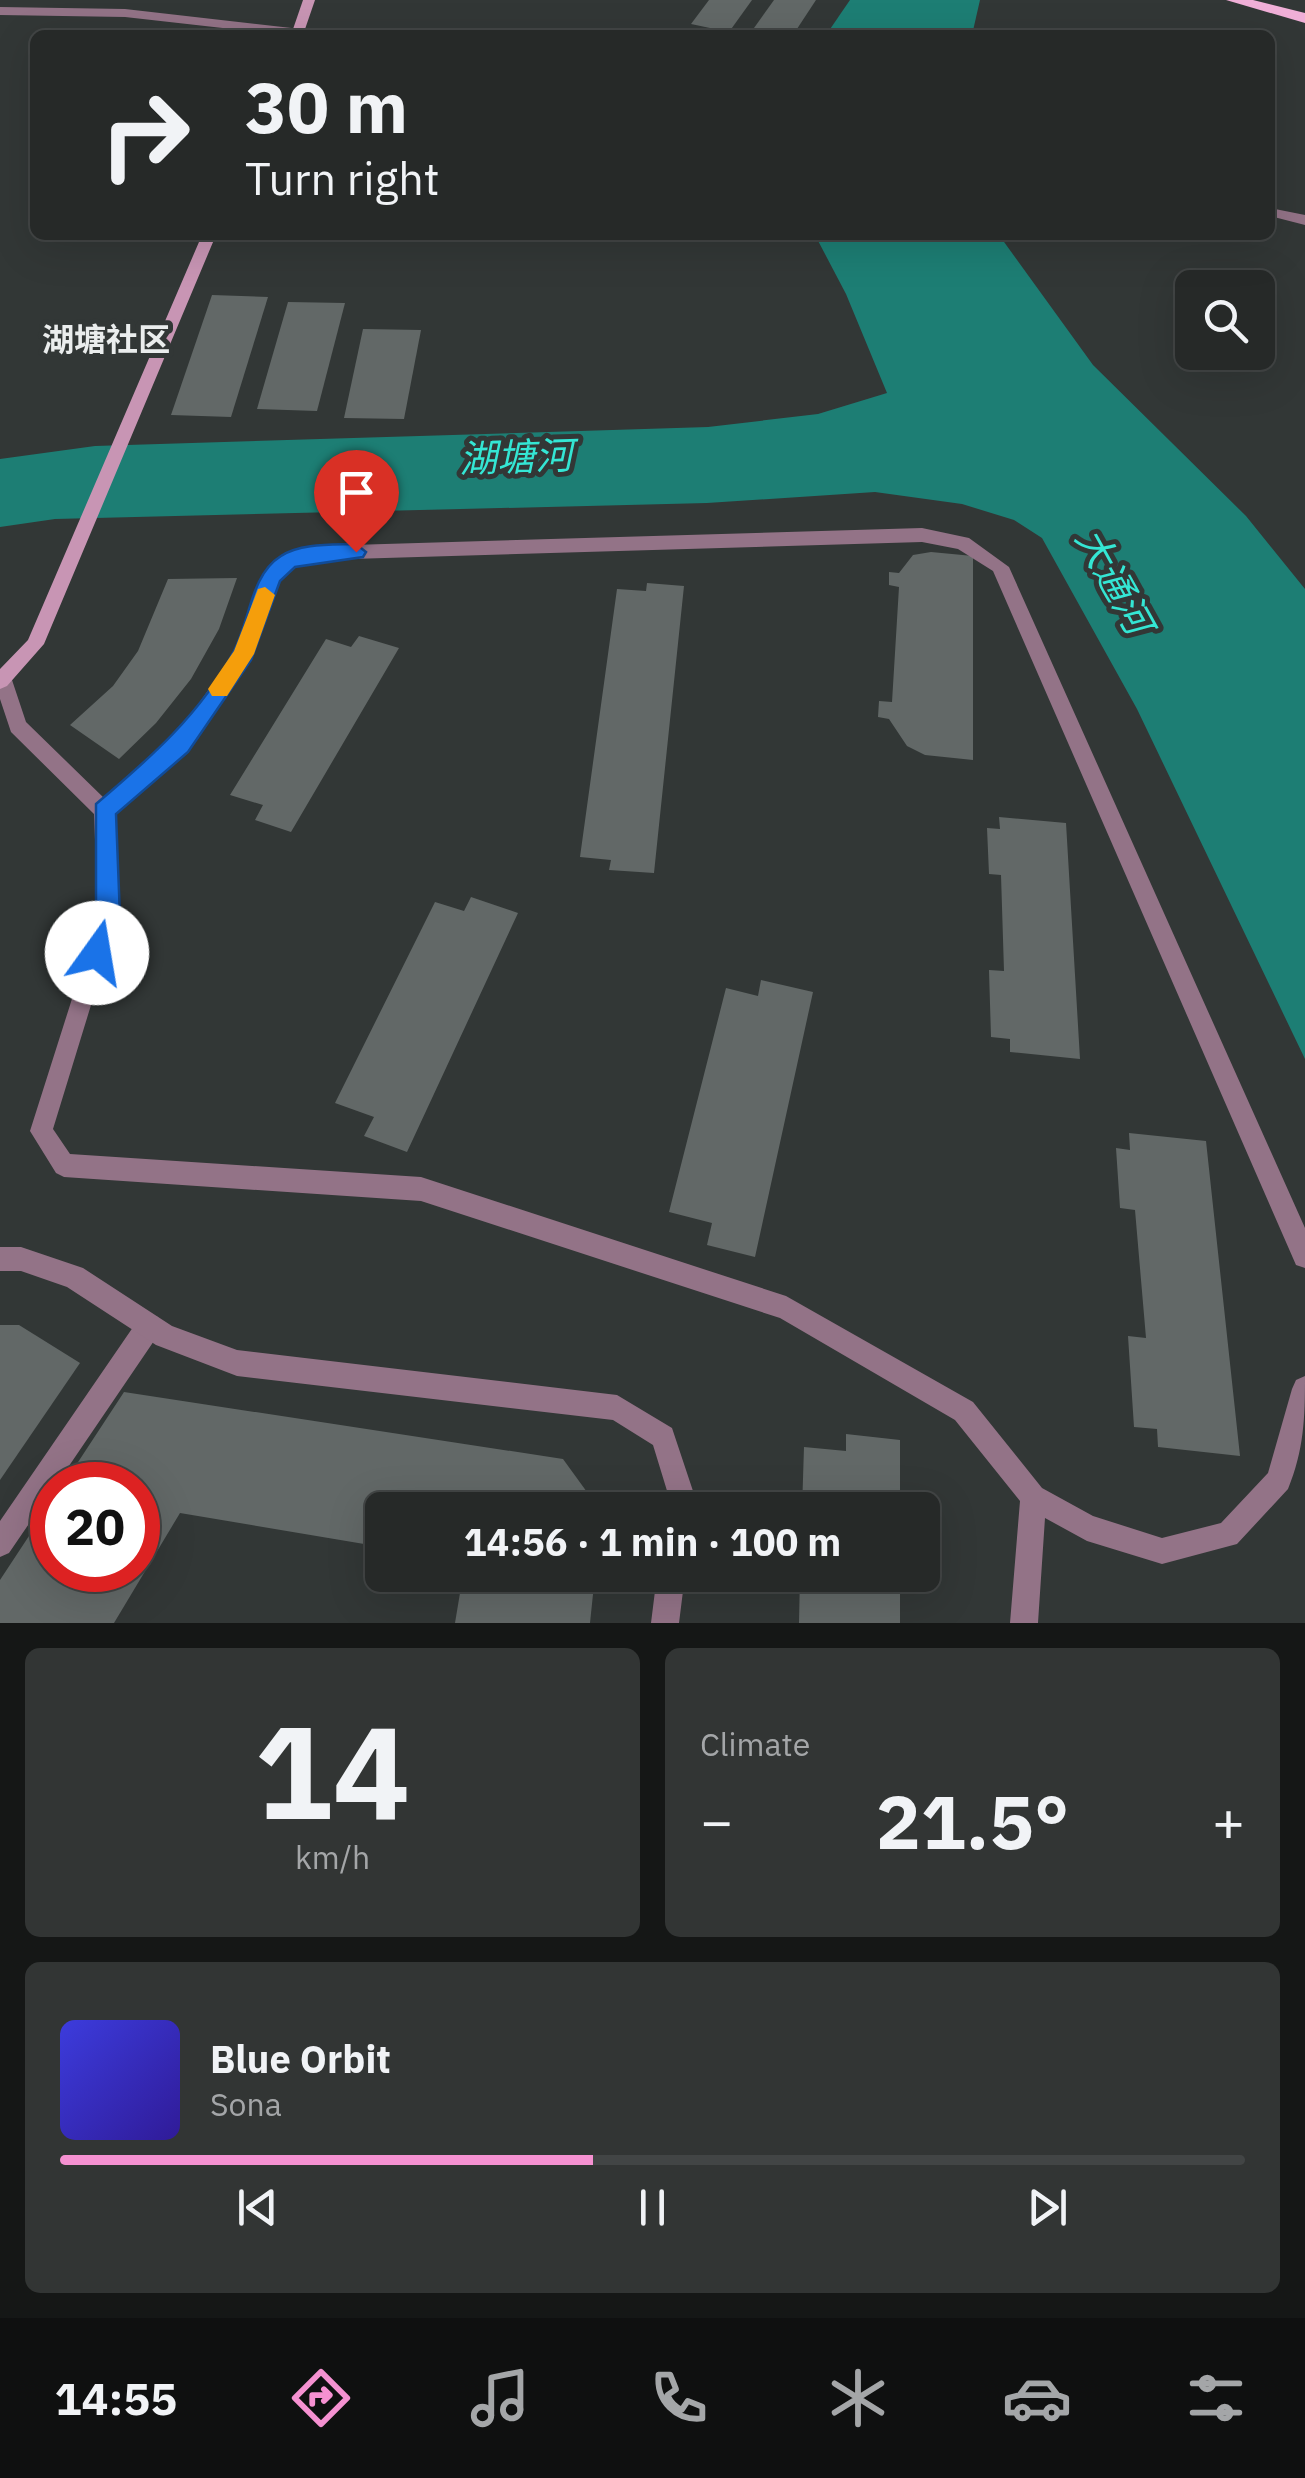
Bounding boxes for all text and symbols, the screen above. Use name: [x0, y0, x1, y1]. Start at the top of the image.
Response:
text: 30 m: [245, 61, 408, 152]
icon: right: [80, 70, 210, 200]
text: Turn right: [245, 149, 440, 207]
map controls: [1175, 270, 1275, 370]
button: search: [1175, 270, 1275, 370]
district label: 湖塘社区: [42, 318, 170, 360]
water label: 湖塘河: [458, 429, 581, 482]
pin: [314, 450, 399, 553]
icon: arrive: [329, 465, 384, 520]
water label: 大通河: [1066, 518, 1167, 648]
position arrow: [45, 901, 149, 1005]
speed limit sign: 20: [30, 1462, 160, 1592]
text: 14:56 · 1 min · 100 m: [464, 1517, 841, 1566]
text: 14: [254, 1686, 411, 1855]
text: Climate: [700, 1723, 810, 1765]
text: 21.5°: [876, 1772, 1069, 1870]
text: −: [700, 1785, 733, 1856]
text: +: [1212, 1785, 1245, 1856]
text: km/h: [295, 1836, 370, 1878]
text: Blue Orbit: [210, 2034, 391, 2083]
text: Sona: [210, 2083, 282, 2125]
icon: previous: [230, 2180, 285, 2235]
icon: pause: [625, 2180, 680, 2235]
icon: next: [1020, 2180, 1075, 2235]
icon: directions: [286, 2363, 356, 2433]
icon: music: [465, 2363, 535, 2433]
icon: phone: [644, 2363, 714, 2433]
icon: climate: [823, 2363, 893, 2433]
icon: car: [1002, 2363, 1072, 2433]
icon: filters: [1181, 2363, 1251, 2433]
text: 14:55: [54, 2369, 177, 2427]

